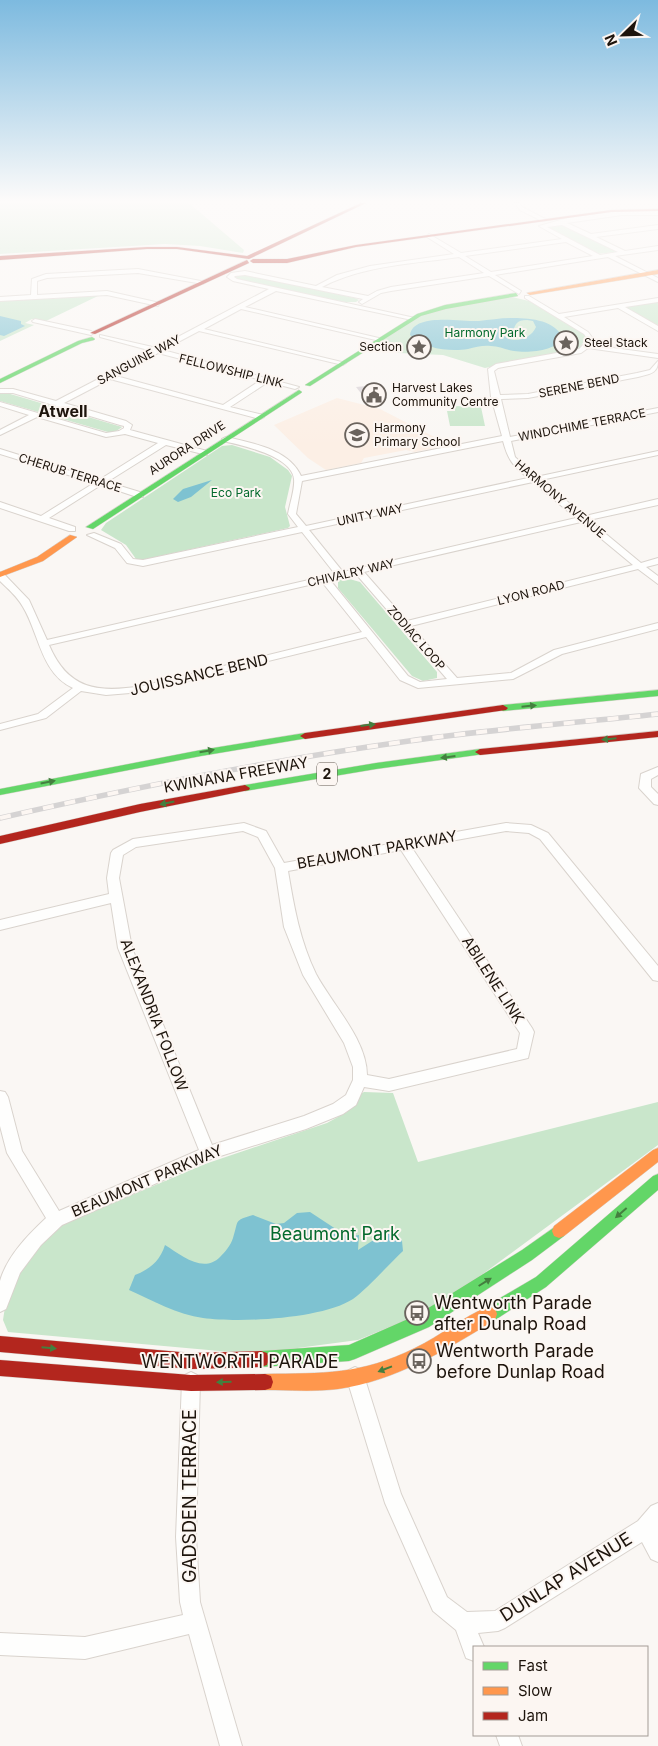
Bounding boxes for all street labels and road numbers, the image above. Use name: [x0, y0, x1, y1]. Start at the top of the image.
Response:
street label: SANGUINE WAY: [94, 331, 183, 388]
street label: FELLOWSHIP LINK: [178, 350, 285, 391]
street label: SERENE BEND: [537, 370, 621, 401]
street label: WINDCHIME TERRACE: [517, 405, 647, 444]
street label: AURORA DRIVE: [146, 417, 228, 478]
street label: CHERUB TERRACE: [17, 450, 124, 495]
street label: HARMONY AVENUE: [512, 456, 609, 541]
street label: UNITY WAY: [335, 500, 404, 529]
street label: CHIVALRY WAY: [306, 555, 396, 590]
street label: LYON ROAD: [496, 577, 566, 608]
street label: ZODIAC LOOP: [384, 602, 449, 673]
street label: JOUISSANCE BEND: [128, 649, 270, 700]
street label: KWINANA FREEWAY: [162, 752, 310, 797]
road number: 2: [317, 762, 337, 786]
street label: BEAUMONT PARKWAY: [295, 826, 458, 873]
street label: ABILENE LINK: [458, 933, 529, 1027]
street label: ALEXANDRIA FOLLOW: [117, 936, 192, 1094]
street label: BEAUMONT PARKWAY: [68, 1140, 225, 1221]
street label: WENTWORTH PARADE: [141, 1351, 339, 1372]
street label: GADSDEN TERRACE: [179, 1409, 200, 1583]
street label: DUNLAP AVENUE: [496, 1528, 635, 1626]

